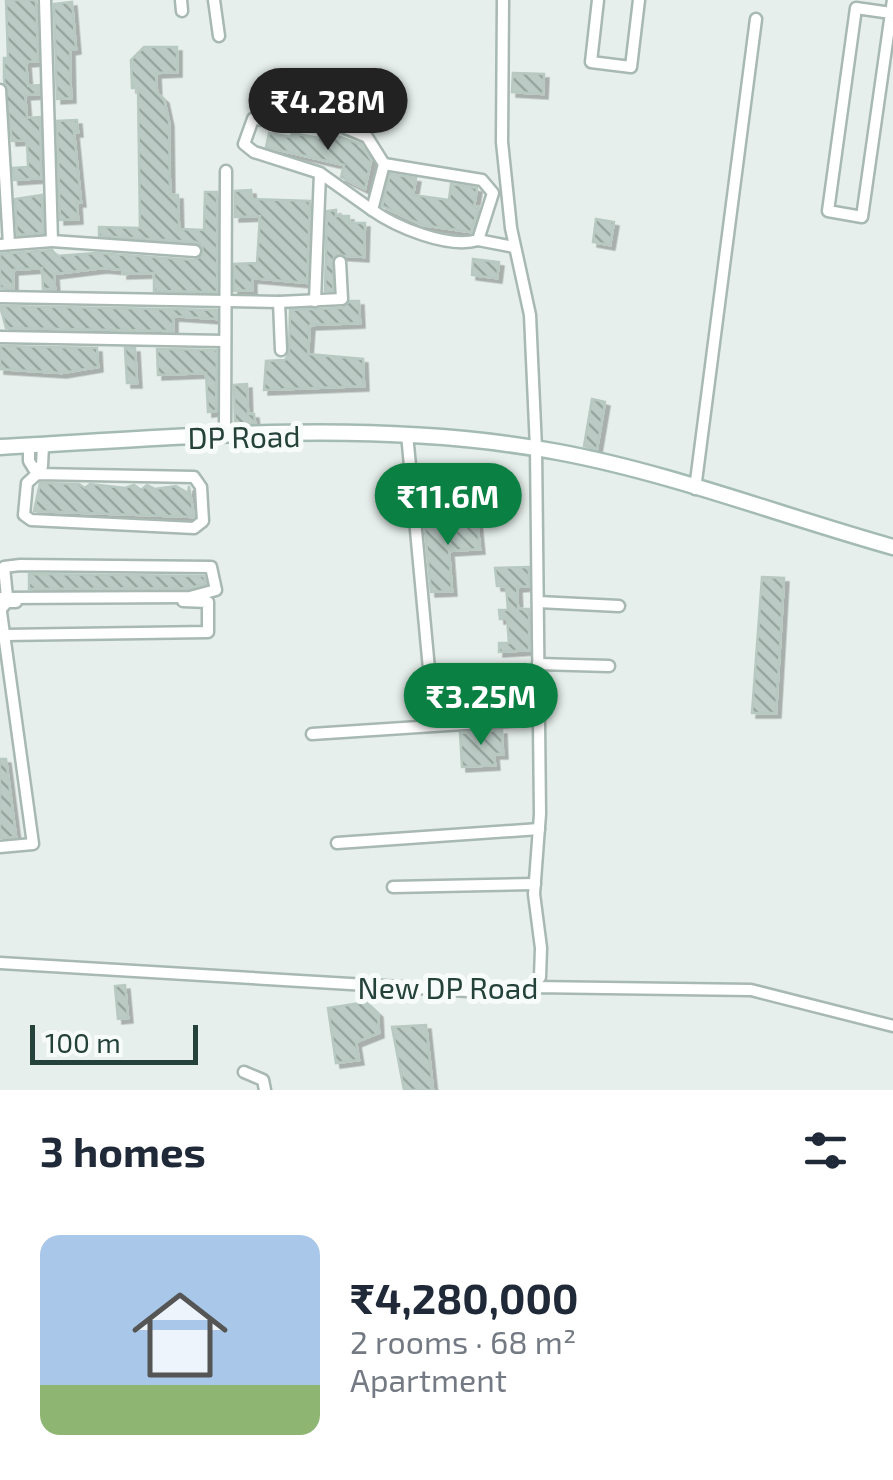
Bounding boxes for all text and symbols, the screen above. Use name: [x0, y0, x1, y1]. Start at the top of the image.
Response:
pin: ₹4.28M: [247, 68, 409, 153]
text: ₹4.28M: [271, 81, 385, 119]
street label: DP Road: [187, 417, 301, 455]
pin: ₹11.6M: [367, 463, 529, 548]
text: ₹11.6M: [397, 476, 499, 514]
pin: ₹3.25M: [400, 663, 562, 748]
text: ₹3.25M: [426, 676, 536, 714]
street label: New DP Road: [358, 969, 538, 1005]
scale bar: [30, 1020, 198, 1064]
text: 100 m: [45, 1025, 121, 1059]
icon: filters: [798, 1123, 853, 1178]
text: 3 homes: [40, 1125, 206, 1175]
text: ₹4,280,000: [350, 1272, 578, 1322]
icon: home: [120, 1275, 240, 1395]
text: 2 rooms · 68 m²: [350, 1322, 576, 1360]
text: Apartment: [350, 1360, 507, 1398]

